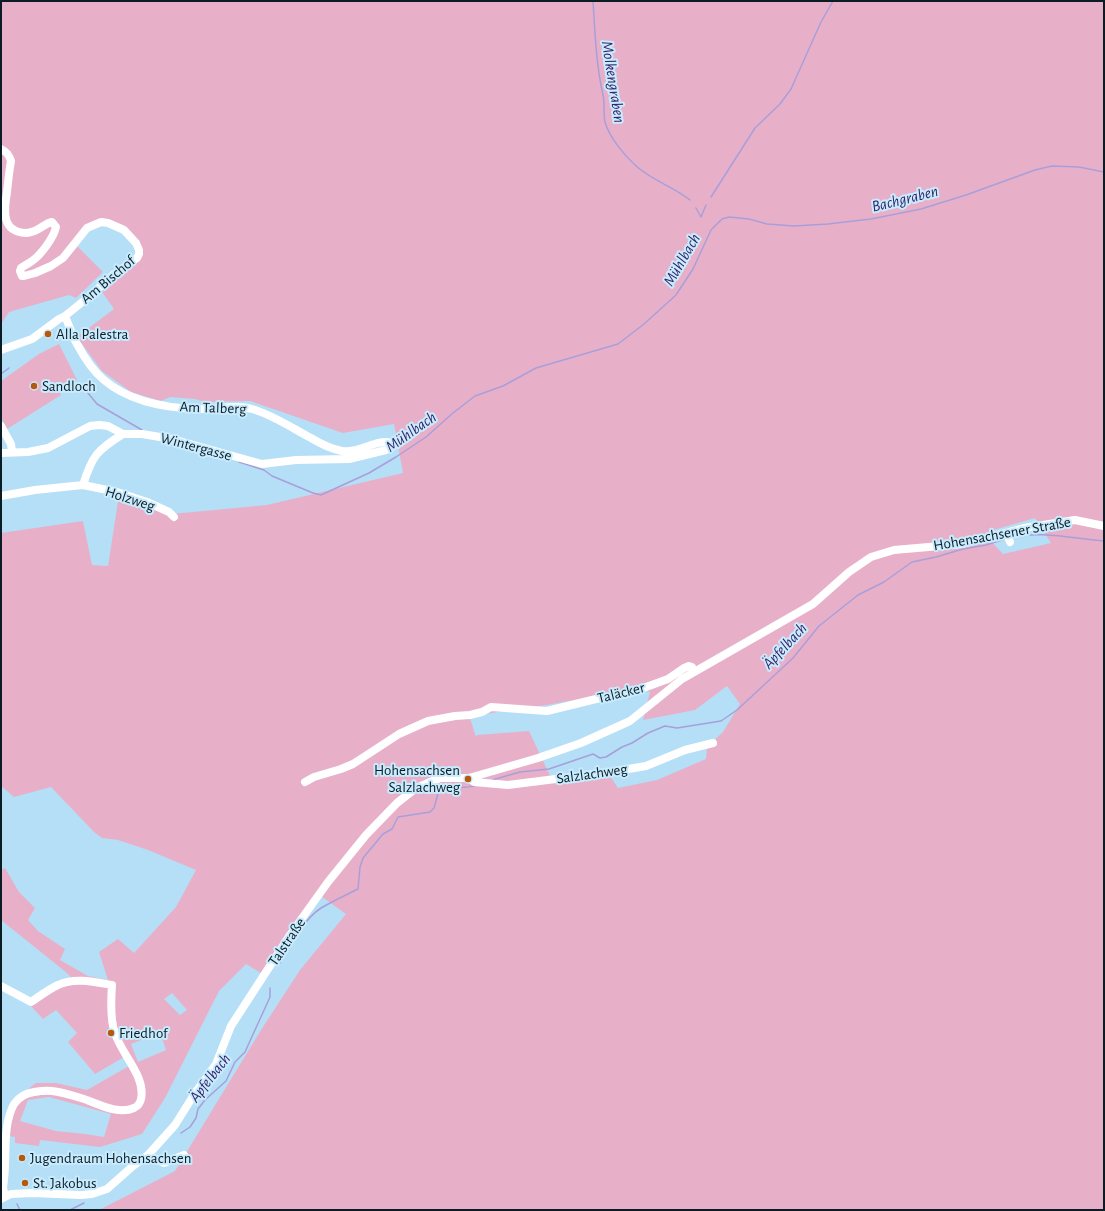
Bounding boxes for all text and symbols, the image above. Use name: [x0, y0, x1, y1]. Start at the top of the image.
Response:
water label: Molkengraben: [597, 40, 629, 124]
water label: Bachgraben: [870, 181, 940, 217]
water label: Mühlbach: [659, 230, 705, 290]
street label: Am Bischof: [77, 252, 139, 308]
place label: Alla Palestra: [56, 325, 128, 343]
marker: Alla Palestra: [43, 329, 53, 339]
place label: Sandloch: [42, 377, 96, 395]
marker: Sandloch: [29, 381, 39, 391]
street label: Am Talberg: [179, 398, 247, 418]
water label: Mühlbach: [382, 408, 440, 456]
street label: Wintergasse: [158, 429, 234, 465]
street label: Holzweg: [103, 483, 157, 515]
street label: Hohensachsener Straße: [932, 513, 1072, 555]
water label: Äpfelbach: [759, 619, 811, 673]
street label: Taläcker: [596, 678, 646, 708]
street label: Salzlachweg: [555, 760, 629, 788]
place label: Hohensachsen Salzlachweg: [374, 761, 460, 796]
marker: Hohensachsen Salzlachweg: [463, 774, 473, 784]
street label: Talstraße: [264, 915, 310, 969]
place label: Friedhof: [119, 1024, 168, 1042]
marker: Friedhof: [106, 1028, 116, 1038]
water label: Äpfelbach: [185, 1050, 235, 1106]
place label: Jugendraum Hohensachsen: [30, 1149, 192, 1167]
marker: Jugendraum Hohensachsen: [17, 1153, 27, 1163]
place label: St. Jakobus: [33, 1174, 96, 1192]
marker: St. Jakobus: [20, 1178, 30, 1188]

